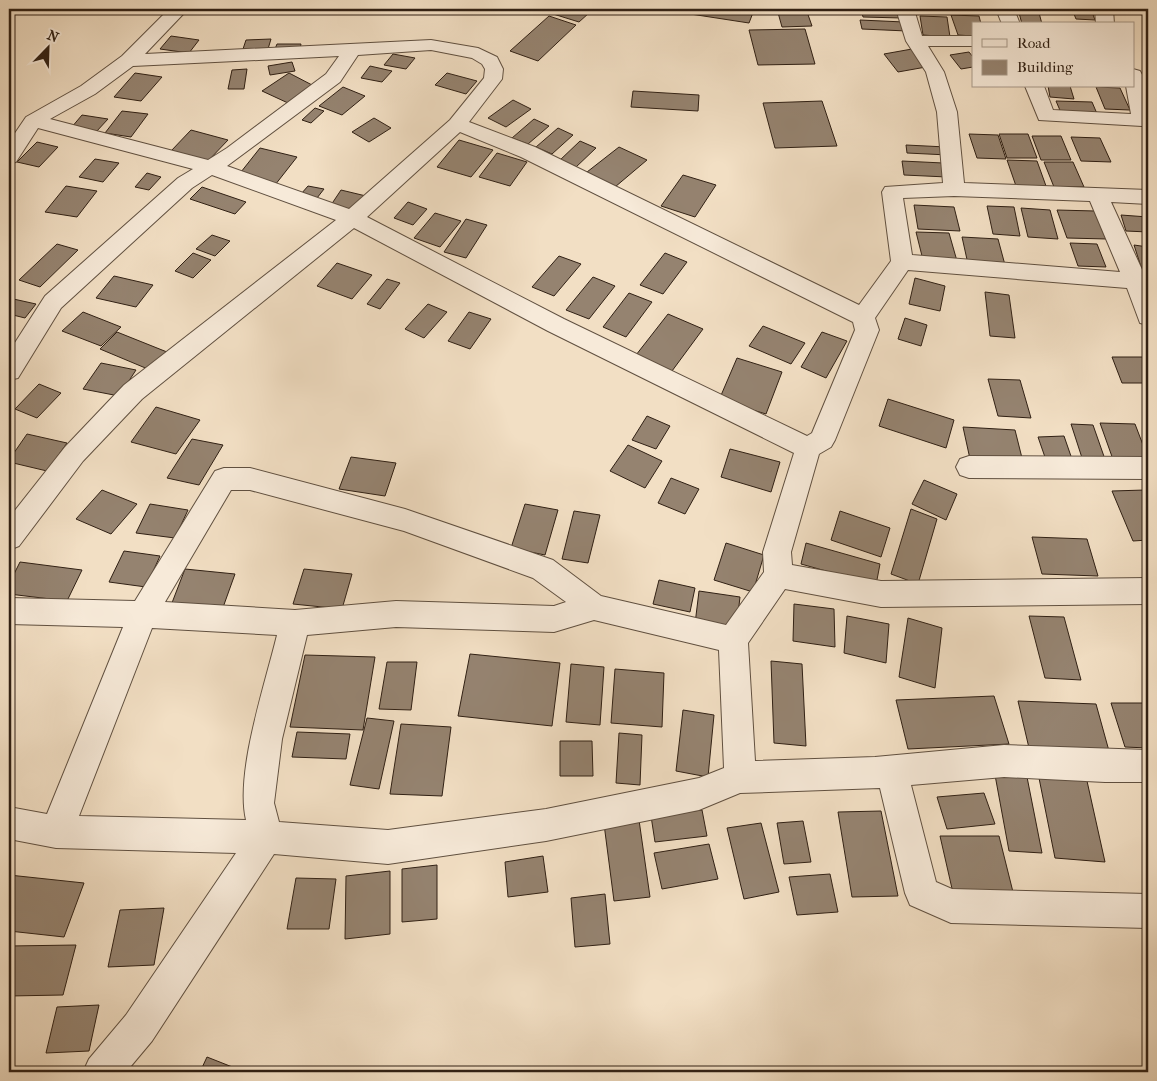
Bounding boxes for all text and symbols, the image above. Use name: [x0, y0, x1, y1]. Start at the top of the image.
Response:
north arrow: [22, 22, 72, 72]
legend: [972, 22, 1134, 88]
text: N: [45, 27, 61, 47]
text: Road: [1017, 34, 1051, 52]
text: Building: [1017, 58, 1074, 76]

